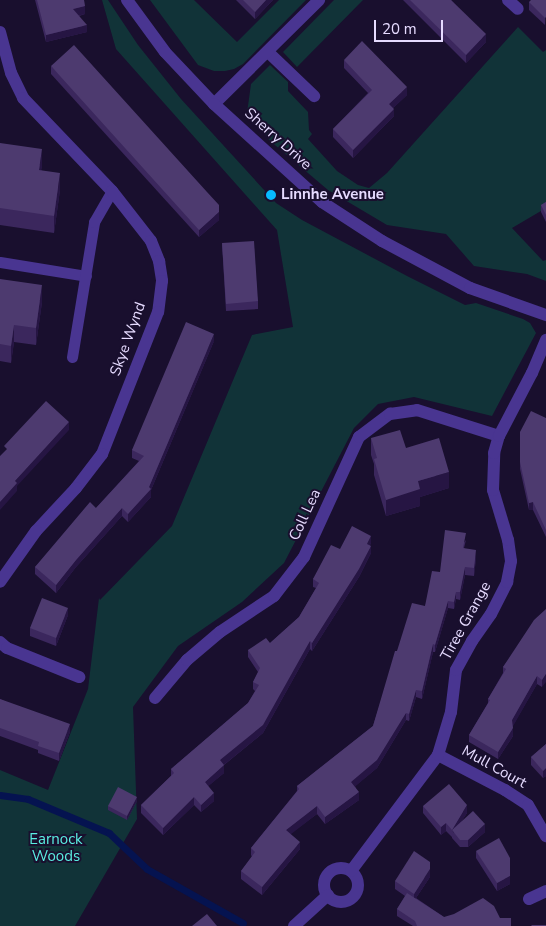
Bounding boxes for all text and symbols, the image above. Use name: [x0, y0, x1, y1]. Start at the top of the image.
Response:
scale bar: [376, 10, 445, 42]
text: 20 m: [382, 19, 417, 39]
street label: Sherry Drive: [241, 104, 315, 174]
place label: Linnhe Avenue: [281, 186, 384, 204]
marker: Linnhe Avenue: [265, 189, 277, 201]
street label: Skye Wynd: [106, 300, 150, 378]
street label: Coll Lea: [285, 486, 325, 544]
street label: Tiree Grange: [437, 579, 495, 663]
street label: Mull Court: [458, 742, 530, 792]
park label: Earnock Woods: [29, 830, 83, 865]

